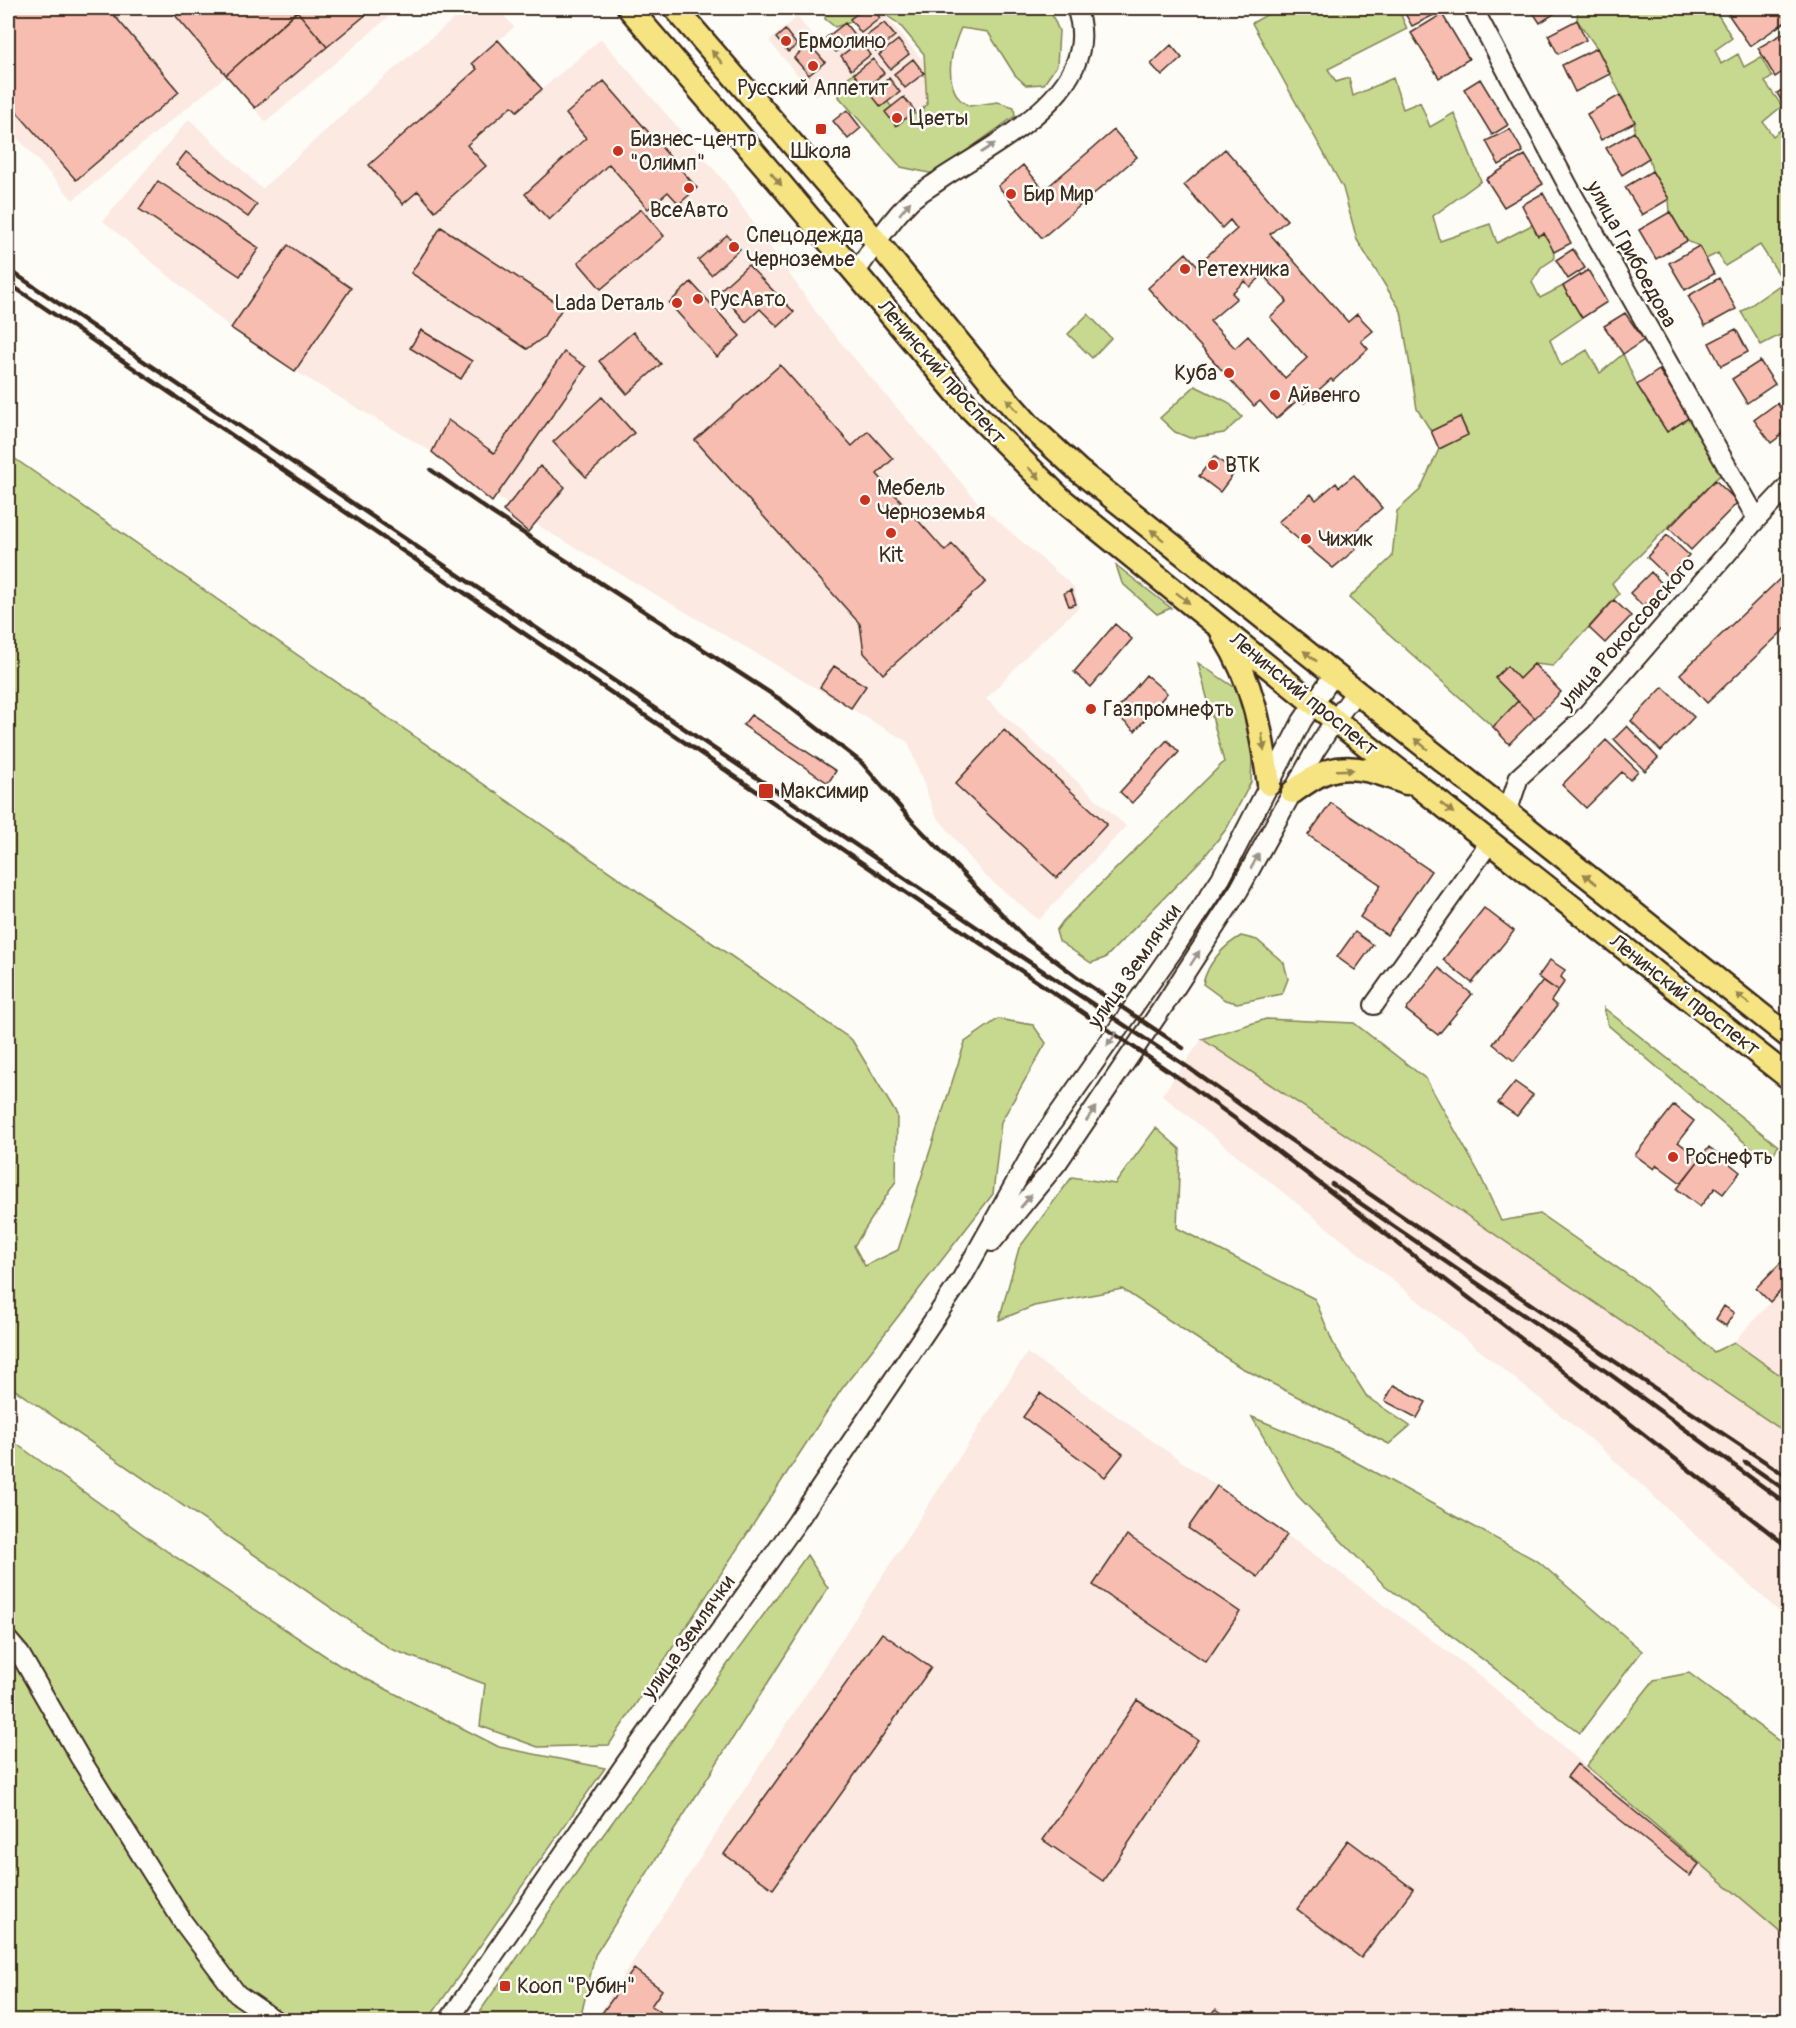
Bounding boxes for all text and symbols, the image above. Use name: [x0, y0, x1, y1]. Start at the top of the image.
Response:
place label: Ермолино: [798, 28, 886, 55]
marker: Ермолино: [779, 34, 793, 48]
one-way arrow: [711, 49, 724, 65]
marker: Русский Аппетит: [806, 59, 820, 73]
place label: Русский Аппетит: [737, 75, 889, 102]
place label: Цветы: [909, 105, 969, 132]
marker: Цветы: [890, 111, 904, 125]
marker: Школа: [814, 122, 828, 136]
place label: Бизнес-центр "Олимп": [630, 126, 757, 177]
place label: Школа: [791, 138, 851, 165]
one-way arrow: [980, 143, 996, 154]
marker: Бизнес-центр "Олимп": [611, 144, 625, 158]
one-way arrow: [770, 171, 783, 187]
street label: улица Грибоедова: [1580, 175, 1683, 332]
marker: ВсеАвто: [682, 181, 696, 195]
place label: Бир Мир: [1023, 181, 1094, 208]
marker: Бир Мир: [1004, 187, 1018, 201]
place label: ВсеАвто: [650, 197, 728, 224]
one-way arrow: [898, 200, 911, 215]
place label: Спецодежда Черноземье: [746, 222, 863, 273]
marker: Спецодежда Черноземье: [727, 240, 741, 254]
place label: Ретехника: [1197, 256, 1290, 283]
marker: Ретехника: [1178, 262, 1192, 276]
place label: РусАвто: [710, 286, 786, 313]
place label: Lada Dеталь: [554, 290, 665, 317]
marker: РусАвто: [691, 292, 705, 306]
street label: Ленинский проспект: [871, 293, 1012, 451]
marker: Lada Dеталь: [670, 296, 684, 310]
place label: Куба: [1174, 360, 1217, 387]
marker: Куба: [1222, 366, 1236, 380]
place label: Айвенго: [1287, 382, 1360, 409]
marker: Айвенго: [1268, 388, 1282, 402]
one-way arrow: [1006, 398, 1019, 413]
place label: ВТК: [1225, 452, 1261, 479]
marker: ВТК: [1206, 458, 1220, 472]
one-way arrow: [1026, 466, 1041, 480]
place label: Мебель Черноземья: [877, 475, 985, 526]
marker: Мебель Черноземья: [858, 493, 872, 507]
marker: Kit: [884, 526, 898, 540]
place label: Чижик: [1318, 526, 1374, 553]
one-way arrow: [1150, 529, 1165, 541]
marker: Чижик: [1299, 532, 1313, 546]
place label: Kit: [879, 542, 904, 569]
street label: улица Рокоссовского: [1553, 551, 1701, 716]
one-way arrow: [1175, 591, 1190, 604]
street label: Ленинский проспект: [1223, 625, 1384, 763]
one-way arrow: [1303, 650, 1318, 662]
place label: Газпромнефть: [1103, 696, 1235, 723]
marker: Газпромнефть: [1084, 702, 1098, 716]
one-way arrow: [1259, 733, 1268, 752]
one-way arrow: [1413, 737, 1429, 750]
one-way arrow: [1336, 765, 1355, 774]
place label: Максимир: [780, 778, 869, 805]
marker: Максимир: [757, 782, 775, 800]
one-way arrow: [1439, 801, 1454, 813]
one-way arrow: [1250, 852, 1260, 869]
one-way arrow: [1582, 873, 1597, 885]
street label: улица Землячки: [1081, 899, 1187, 1034]
street label: Ленинский проспект: [1603, 928, 1766, 1063]
one-way arrow: [1189, 950, 1200, 966]
one-way arrow: [1735, 994, 1750, 1006]
one-way arrow: [1106, 1031, 1118, 1046]
one-way arrow: [1085, 1106, 1097, 1122]
place label: Роснефть: [1685, 1144, 1773, 1171]
marker: Роснефть: [1666, 1150, 1680, 1164]
one-way arrow: [1019, 1194, 1032, 1209]
street label: улица Землячки: [635, 1570, 741, 1705]
place label: Кооп "Рубин": [517, 1973, 635, 2000]
marker: Кооп "Рубин": [498, 1979, 512, 1993]

